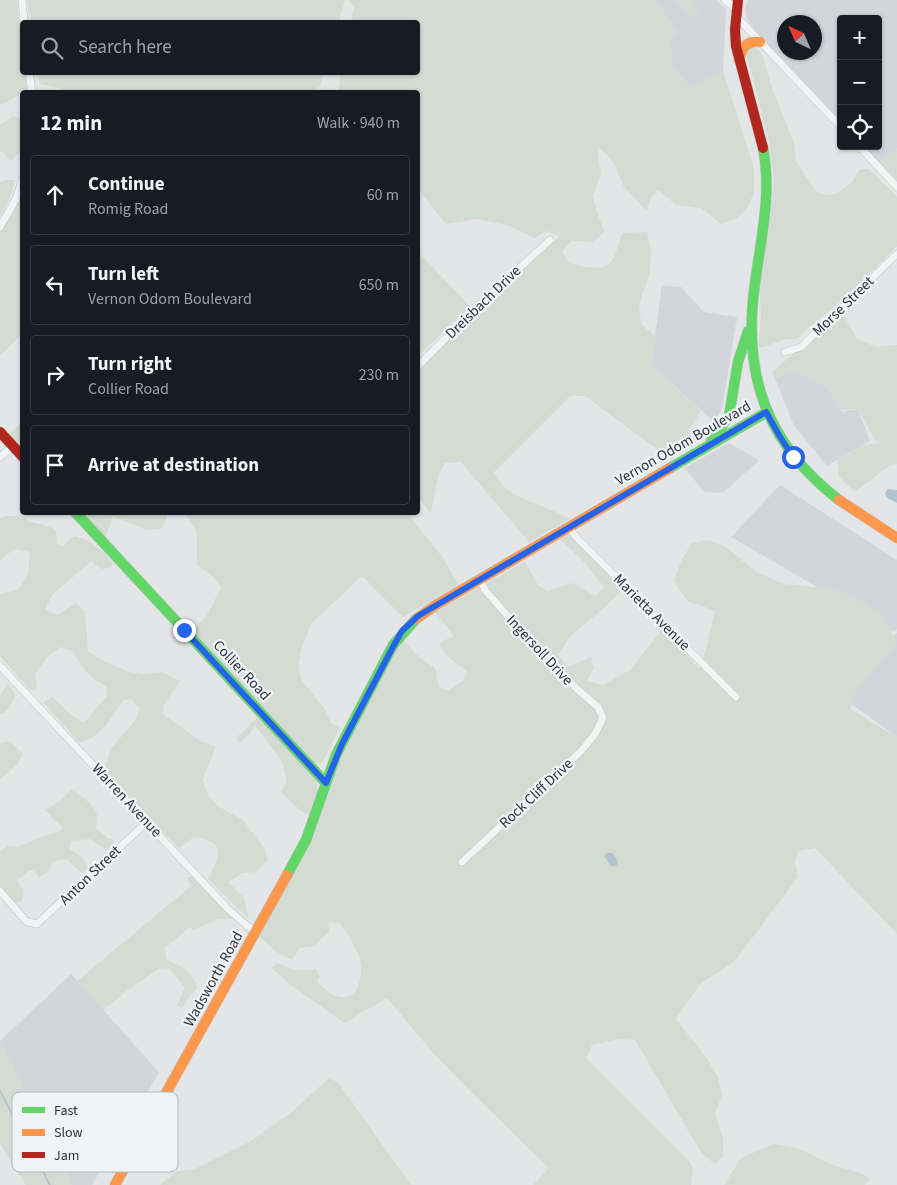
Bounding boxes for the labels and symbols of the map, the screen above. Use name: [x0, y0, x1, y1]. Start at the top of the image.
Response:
north arrow: [777, 15, 822, 60]
street label: Dreisbach Drive: [441, 261, 526, 344]
street label: Morse Street: [808, 272, 879, 341]
street label: Vernon Odom Boulevard: [611, 396, 755, 491]
route start: [782, 446, 805, 469]
street label: Marietta Avenue: [609, 569, 695, 655]
street label: Ingersoll Drive: [501, 610, 578, 690]
route end: [173, 619, 196, 642]
street label: Collier Road: [208, 635, 275, 705]
street label: Rock Cliff Drive: [495, 754, 578, 833]
street label: Warren Avenue: [87, 759, 166, 842]
street label: Anton Street: [55, 841, 126, 910]
street label: Wadsworth Road: [179, 928, 248, 1031]
legend: [12, 1092, 178, 1172]
text: Fast: [54, 1101, 78, 1121]
text: Slow: [54, 1123, 83, 1143]
text: Jam: [54, 1146, 79, 1166]

